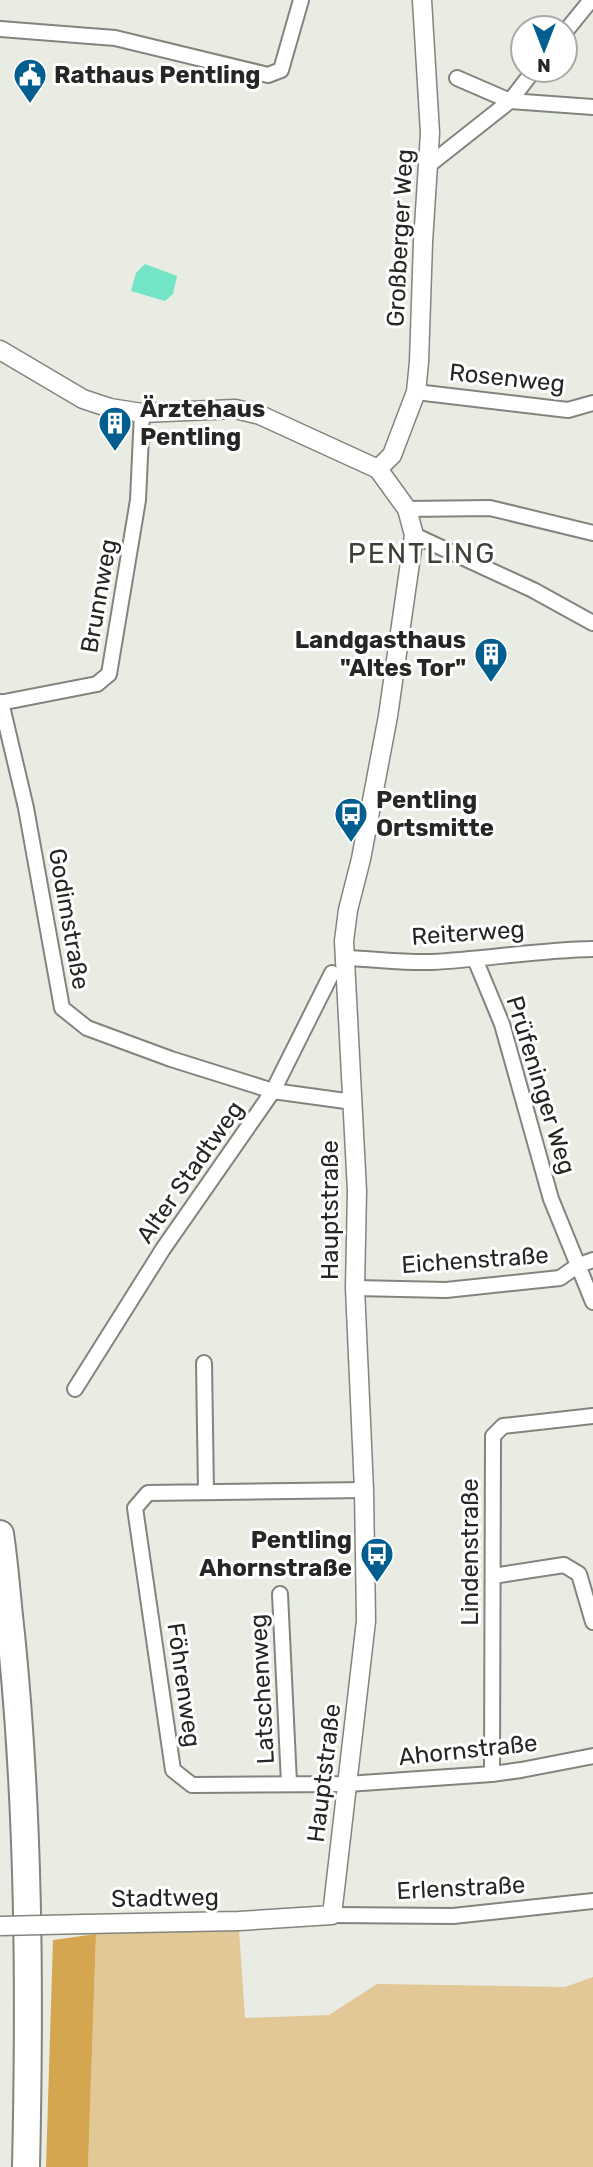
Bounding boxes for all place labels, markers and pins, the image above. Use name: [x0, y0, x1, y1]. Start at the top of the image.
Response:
public building icon: Rathaus Pentling: [11, 56, 49, 105]
place label: Rathaus Pentling: [54, 61, 261, 89]
place label: Ärztehaus Pentling: [140, 395, 265, 451]
building icon: Ärztehaus Pentling: [96, 404, 134, 453]
place label: Landgasthaus "Altes Tor": [295, 626, 466, 682]
building icon: Landgasthaus "Altes Tor": [472, 635, 510, 684]
place label: Pentling Ortsmitte: [376, 786, 494, 842]
bus stop icon: Pentling Ortsmitte: [332, 795, 370, 844]
place label: Pentling Ahornstraße: [199, 1526, 352, 1582]
bus stop icon: Pentling Ahornstraße: [358, 1535, 396, 1584]

